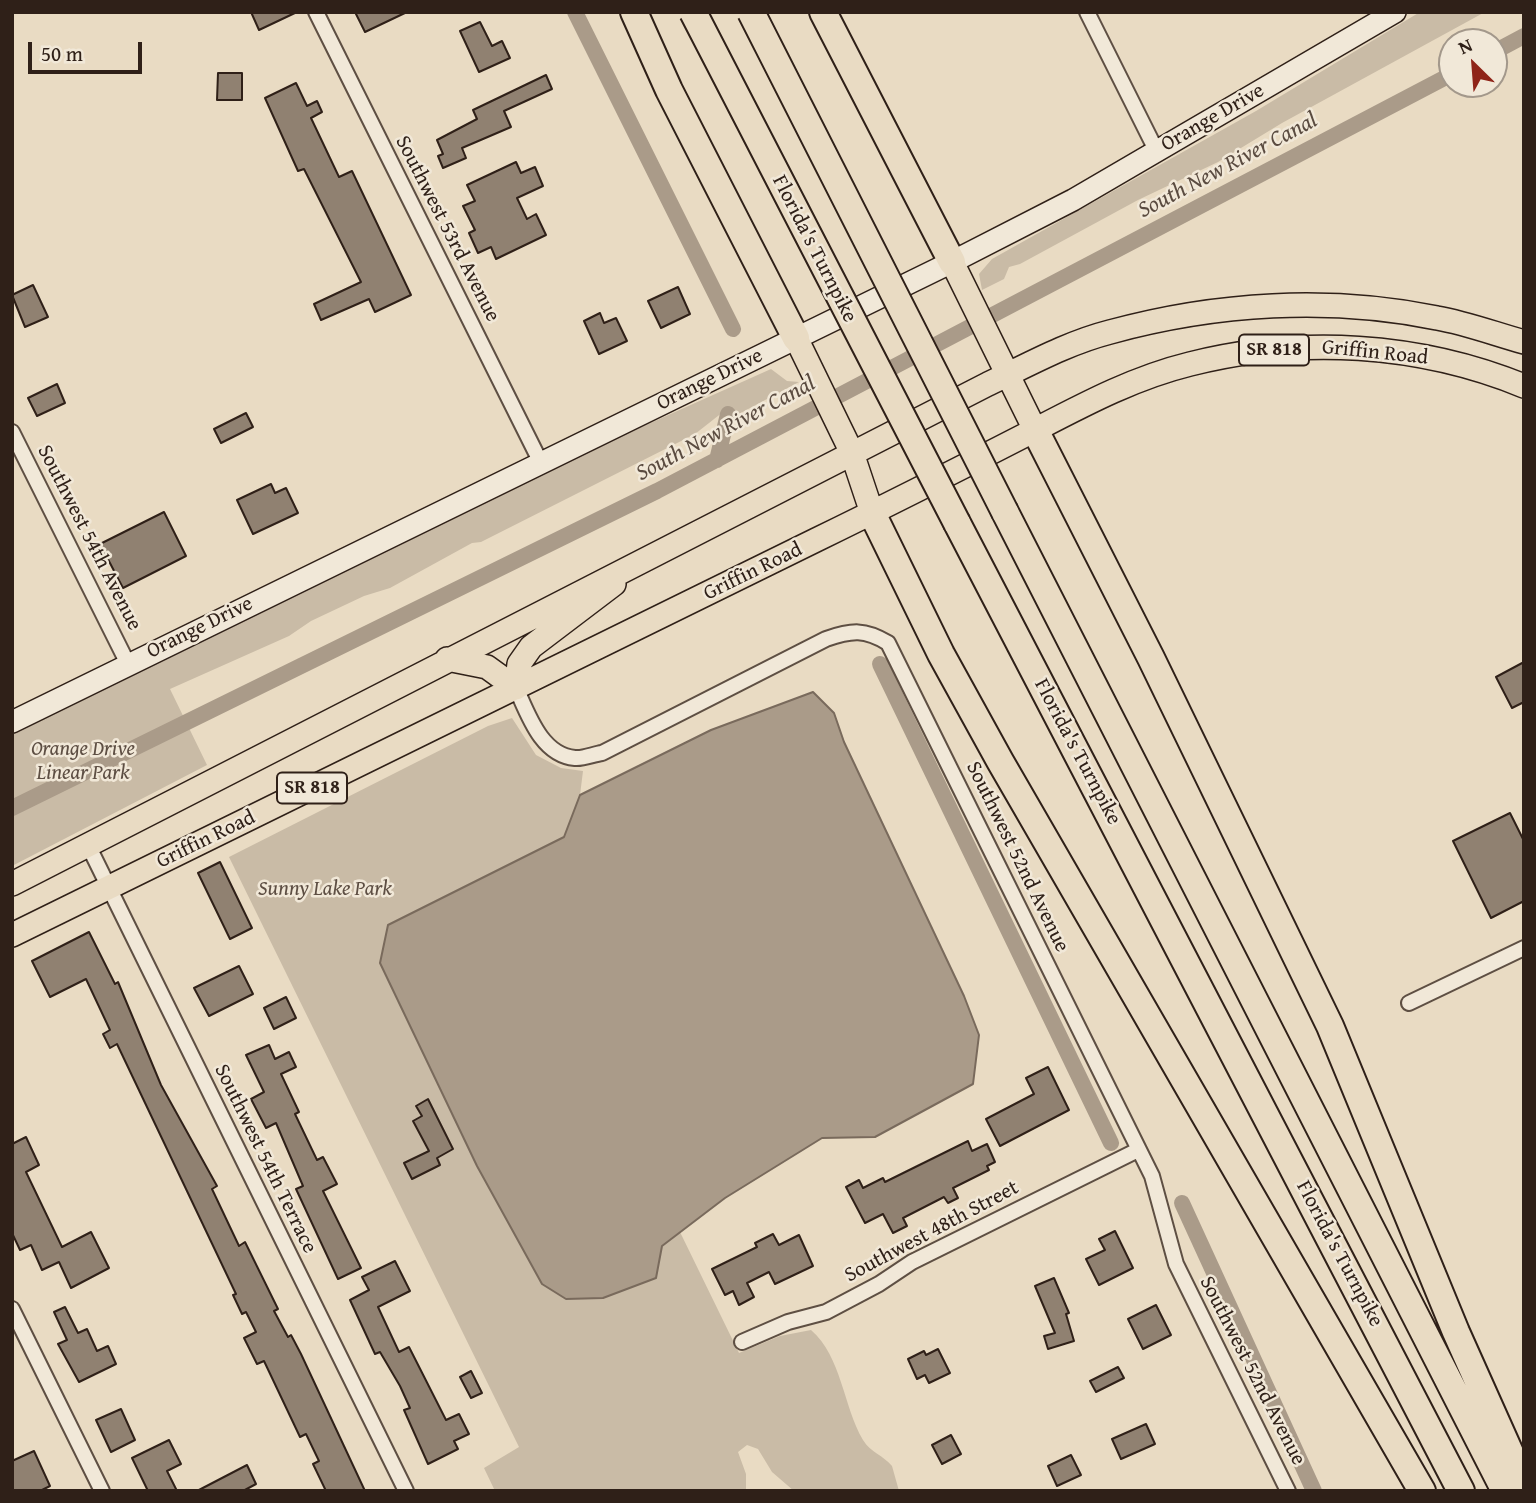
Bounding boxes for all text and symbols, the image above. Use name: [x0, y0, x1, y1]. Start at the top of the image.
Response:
scale bar: [32, 28, 145, 72]
north arrow: [1438, 28, 1508, 98]
text: N: [1453, 30, 1477, 61]
text: 50 m: [41, 38, 83, 69]
street label: Orange Drive: [1157, 78, 1269, 158]
water label: South New River Canal: [1134, 107, 1322, 225]
street label: Southwest 53rd Avenue: [389, 132, 505, 326]
street label: Florida's Turnpike: [766, 171, 862, 327]
road number: SR 818: [1239, 334, 1309, 366]
street label: Griffin Road: [1321, 335, 1429, 371]
street label: Orange Drive: [653, 343, 767, 417]
water label: South New River Canal: [632, 370, 820, 488]
street label: Southwest 54th Avenue: [31, 441, 147, 635]
street label: Griffin Road: [700, 537, 806, 607]
street label: Orange Drive: [143, 591, 257, 665]
street label: Florida's Turnpike: [1028, 675, 1126, 829]
park label: Orange Drive Linear Park: [31, 737, 135, 787]
street label: Southwest 52nd Avenue: [960, 758, 1074, 956]
road number: SR 818: [277, 772, 347, 804]
street label: Griffin Road: [153, 805, 259, 875]
park label: Sunny Lake Park: [258, 877, 392, 903]
street label: Southwest 54th Terrace: [208, 1060, 322, 1258]
street label: Southwest 48th Street: [841, 1175, 1023, 1289]
street label: Florida's Turnpike: [1290, 1177, 1388, 1331]
street label: Southwest 52nd Avenue: [1193, 1272, 1311, 1470]

